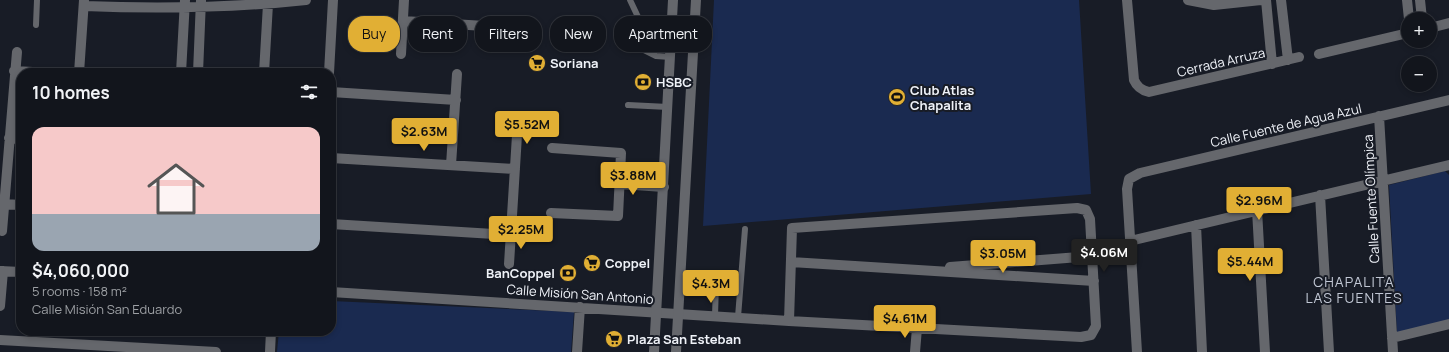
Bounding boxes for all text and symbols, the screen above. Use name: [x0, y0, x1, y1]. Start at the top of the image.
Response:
map controls: [1401, 12, 1437, 92]
button: +: [1401, 12, 1437, 48]
chip: Buy: [348, 16, 400, 52]
chip: Rent: [408, 16, 467, 52]
chip: Filters: [475, 16, 542, 52]
chip: New: [550, 16, 606, 52]
chip: Apartment: [614, 16, 712, 52]
street label: Cerrada Arruza: [1175, 43, 1267, 81]
supermarket icon: Soriana: [527, 53, 547, 73]
place label: Soriana: [550, 54, 599, 72]
button: −: [1401, 56, 1437, 92]
bank icon: HSBC: [633, 72, 653, 92]
place label: HSBC: [656, 73, 692, 91]
text: 10 homes: [32, 81, 110, 104]
icon: filters: [298, 81, 320, 103]
place label: Club Atlas Chapalita: [910, 81, 974, 114]
sports icon: Club Atlas Chapalita: [887, 87, 907, 107]
street label: Calle Fuente de Agua Azul: [1209, 99, 1363, 151]
pin: $5.52M: [494, 111, 560, 145]
text: $5.52M: [504, 115, 550, 133]
pin: $2.63M: [391, 118, 457, 152]
text: $2.63M: [401, 122, 447, 140]
street label: Calle Fuente Olímpica: [1359, 134, 1383, 264]
icon: home: [140, 153, 212, 225]
pin: $3.88M: [600, 162, 666, 196]
text: $3.88M: [610, 166, 656, 184]
pin: $2.96M: [1226, 187, 1292, 221]
text: $2.96M: [1235, 191, 1283, 209]
pin: $2.25M: [488, 216, 554, 250]
text: $2.25M: [498, 220, 544, 238]
pin: $4.06M: [1071, 239, 1137, 273]
pin: $3.05M: [970, 240, 1036, 274]
text: $4.06M: [1080, 243, 1128, 261]
text: $3.05M: [980, 244, 1026, 262]
pin: $5.44M: [1217, 248, 1283, 282]
text: $5.44M: [1227, 252, 1273, 270]
supermarket icon: Coppel: [582, 253, 602, 273]
place label: Coppel: [605, 254, 650, 272]
text: $4,060,000: [32, 259, 130, 282]
bank icon: BanCoppel: [558, 263, 578, 283]
place label: BanCoppel: [486, 264, 555, 282]
pin: $4.3M: [683, 270, 739, 304]
district label: CHAPALITA LAS FUENTES: [1305, 272, 1403, 307]
text: $4.3M: [692, 274, 730, 292]
street label: Calle Misión San Antonio: [506, 280, 654, 308]
text: 5 rooms · 158 m²: [32, 282, 127, 300]
text: Calle Misión San Eduardo: [32, 300, 182, 318]
pin: $4.61M: [872, 305, 938, 339]
text: $4.61M: [883, 309, 927, 327]
supermarket icon: Plaza San Esteban: [604, 329, 624, 349]
place label: Plaza San Esteban: [627, 330, 741, 348]

